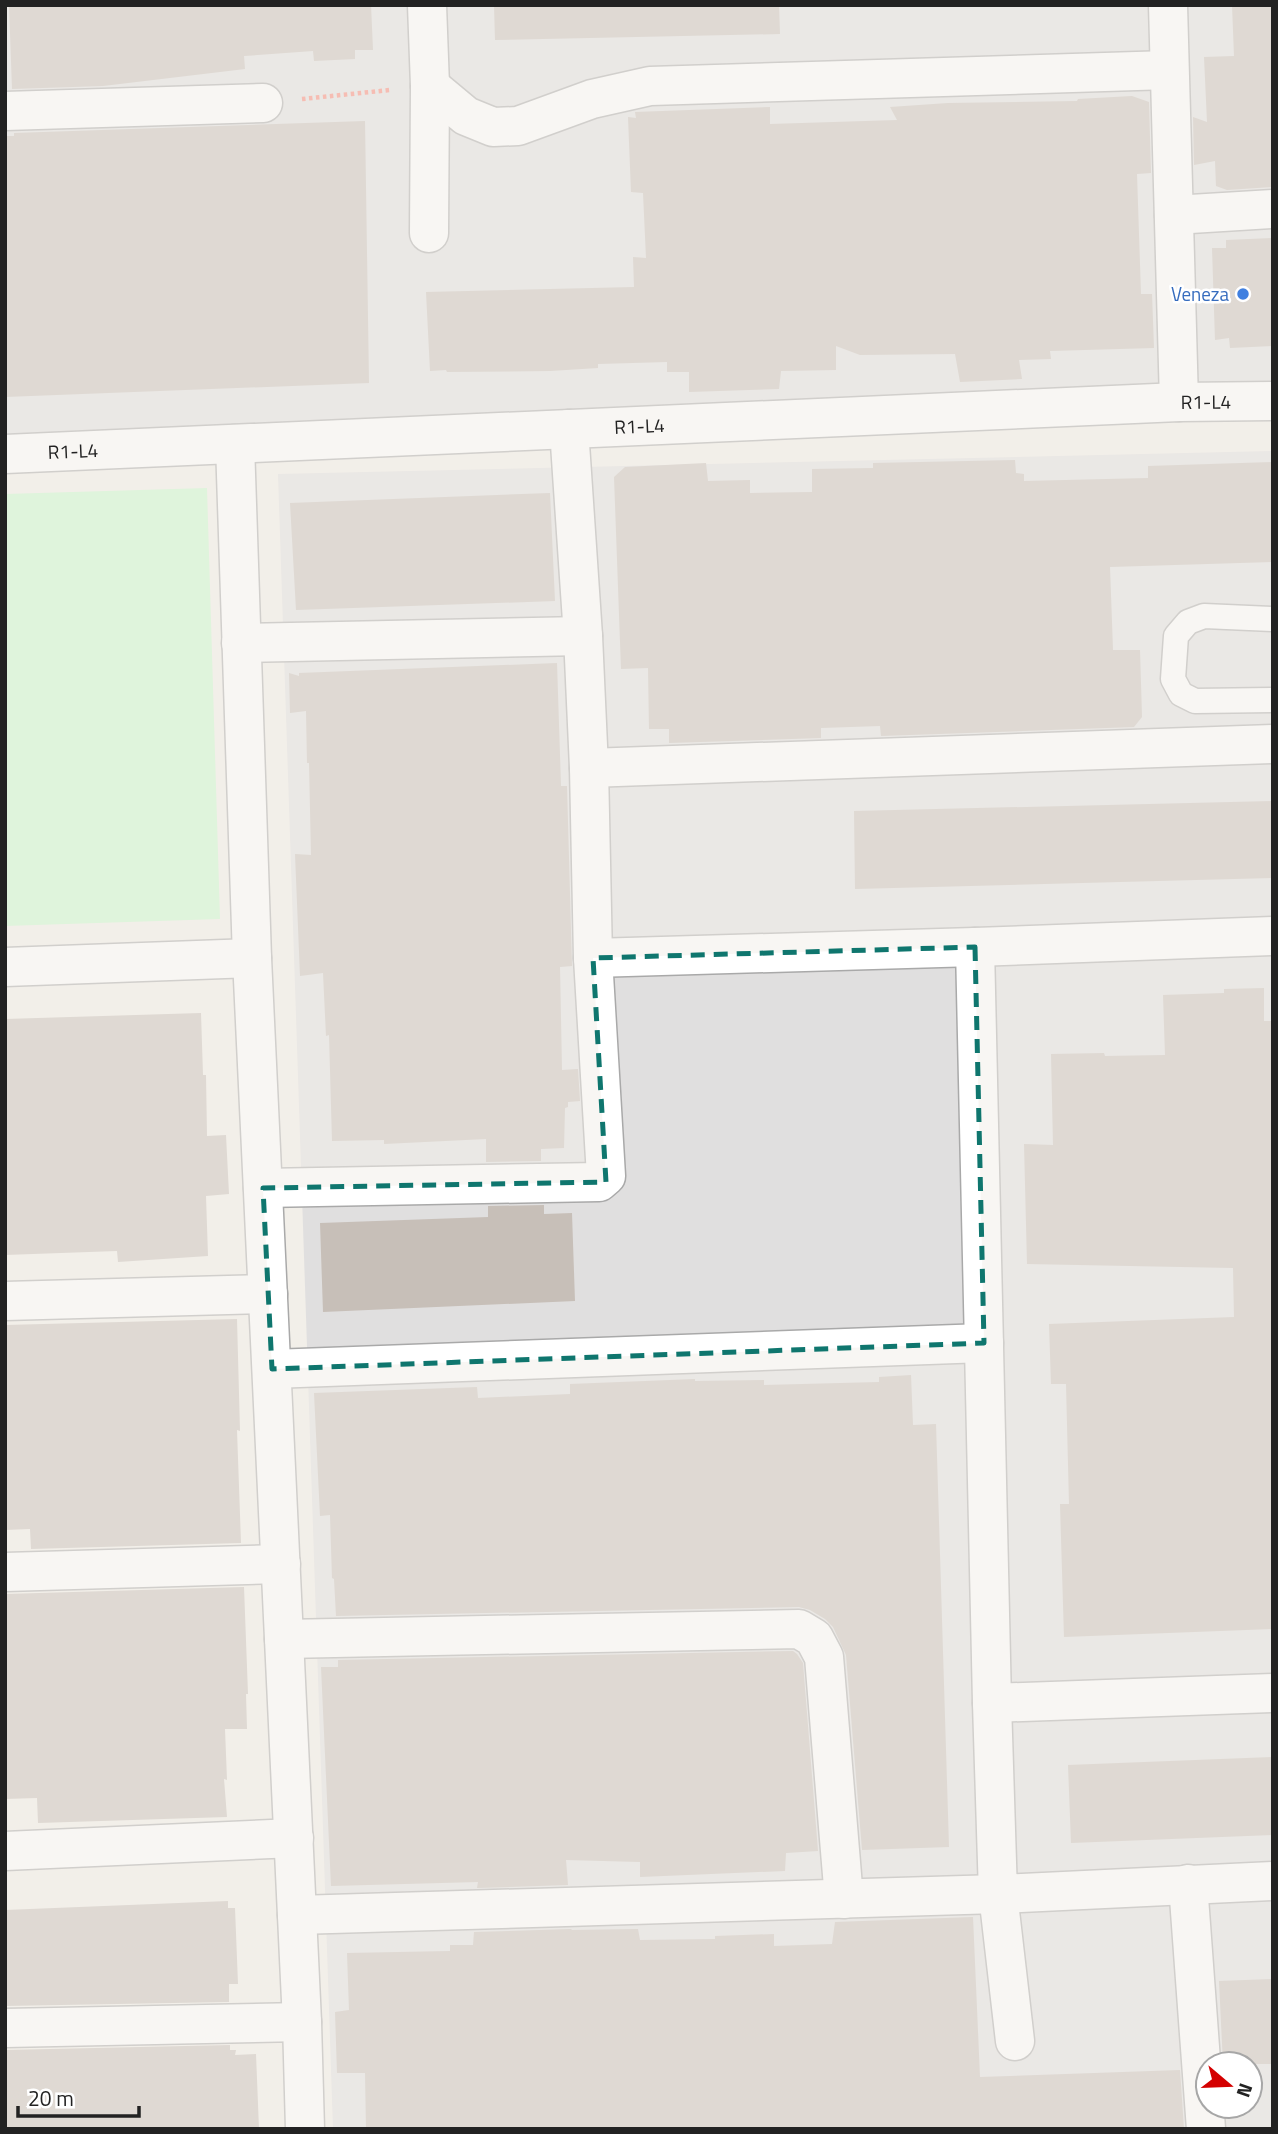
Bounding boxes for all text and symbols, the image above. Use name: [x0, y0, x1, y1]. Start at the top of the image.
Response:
place label: Veneza: [1171, 279, 1229, 308]
marker: Veneza: [1235, 286, 1251, 302]
street label: R1-L4: [1180, 386, 1231, 416]
street label: R1-L4: [614, 410, 665, 441]
street label: R1-L4: [47, 435, 99, 466]
north arrow: [1194, 2050, 1264, 2120]
scale bar: [18, 2074, 138, 2118]
text: N: [1230, 2080, 1261, 2102]
text: 20 m: [28, 2082, 74, 2114]

